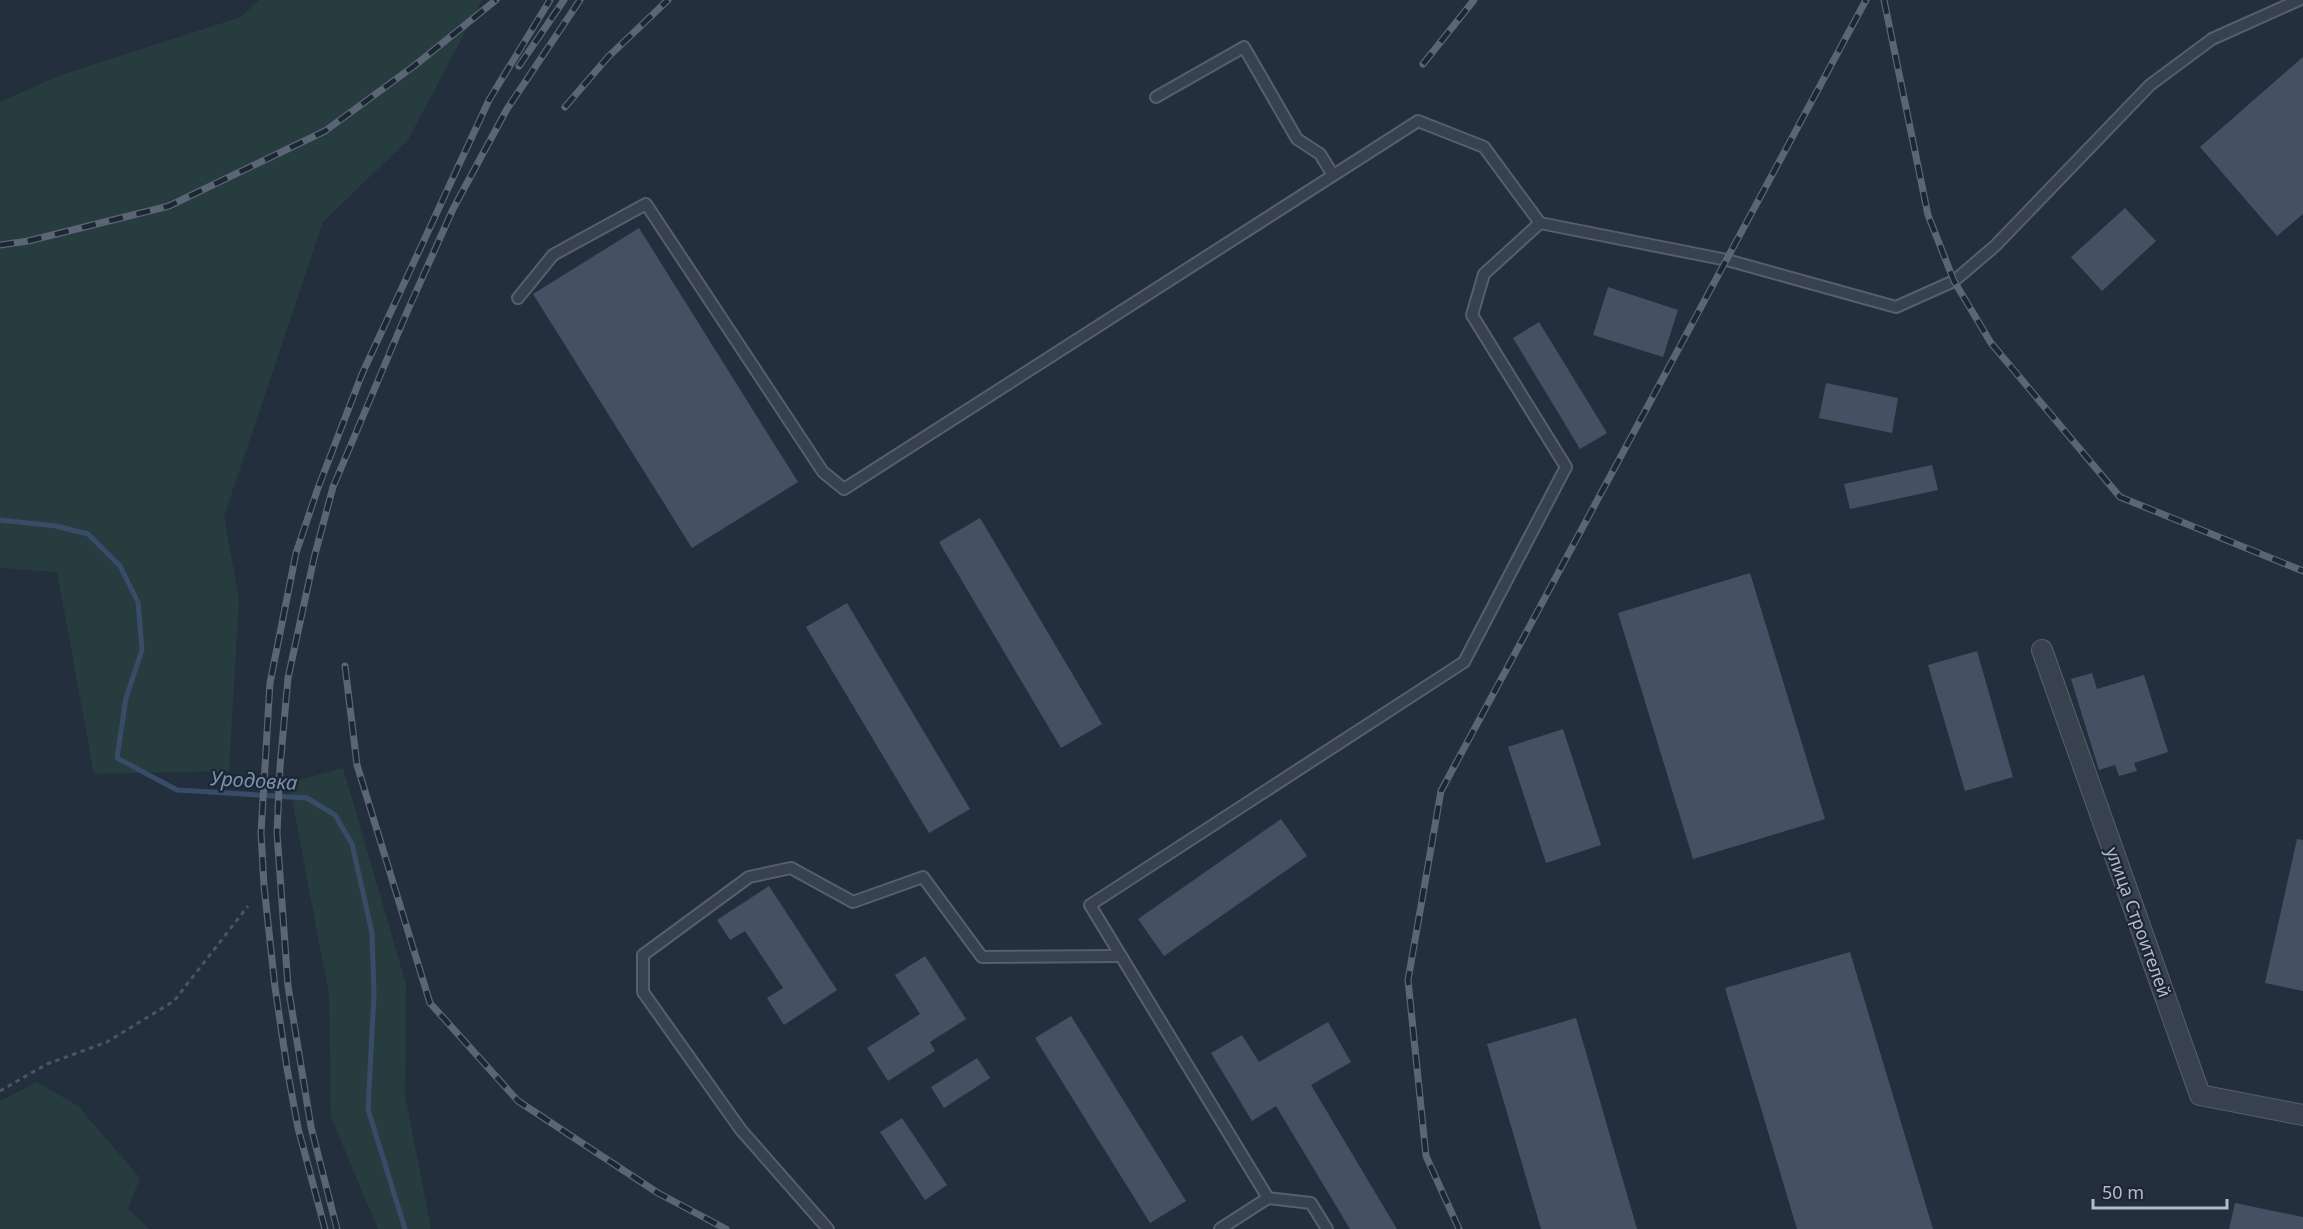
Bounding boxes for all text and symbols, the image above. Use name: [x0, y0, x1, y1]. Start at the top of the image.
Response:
water label: Уродовка: [210, 764, 298, 796]
street label: улица Строителей: [2101, 844, 2177, 1000]
scale bar: [2093, 1172, 2226, 1210]
text: 50 m: [2102, 1180, 2144, 1204]

